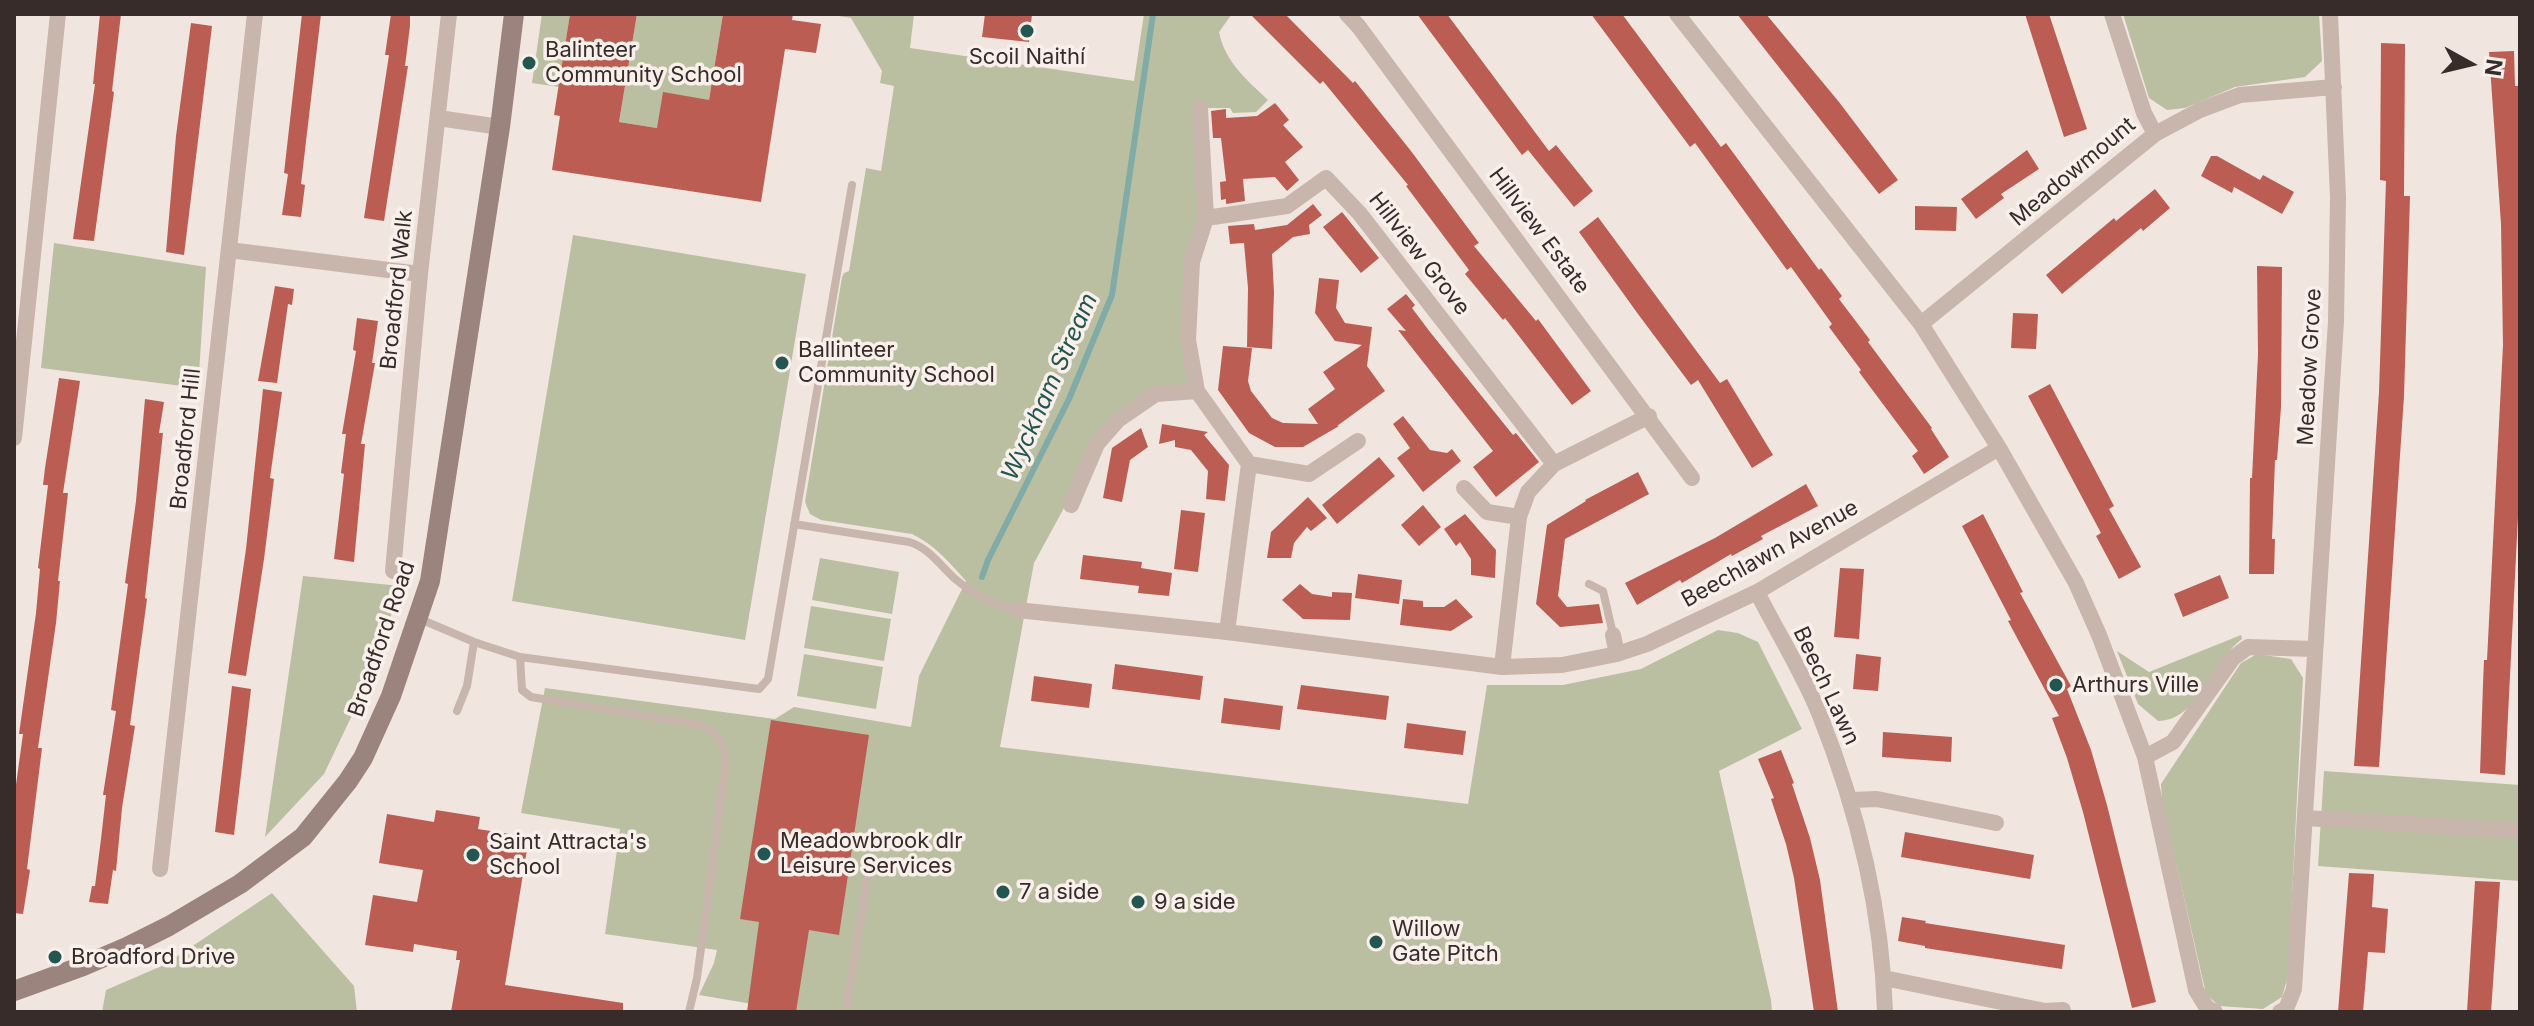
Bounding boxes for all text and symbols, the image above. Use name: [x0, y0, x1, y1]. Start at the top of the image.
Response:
marker: Scoil Naithí: [1018, 22, 1036, 40]
north arrow: [2430, 24, 2510, 104]
place label: Balinteer Community School: [545, 37, 742, 88]
place label: Scoil Naithí: [969, 44, 1085, 70]
marker: Balinteer Community School: [520, 54, 538, 72]
text: N: [2480, 57, 2508, 77]
street label: Meadowmount: [2005, 112, 2141, 232]
street label: Hillview Estate: [1483, 163, 1595, 299]
street label: Hillview Grove: [1363, 187, 1475, 321]
street label: Broadford Walk: [376, 209, 418, 371]
street label: Meadow Grove: [2293, 288, 2327, 446]
water label: Wyckham Stream: [996, 289, 1104, 485]
place label: Ballinteer Community School: [798, 337, 995, 388]
marker: Ballinteer Community School: [773, 354, 791, 372]
street label: Broadford Hill: [165, 367, 207, 511]
street label: Beechlawn Avenue: [1677, 495, 1863, 613]
street label: Broadford Road: [343, 558, 421, 720]
street label: Beech Lawn: [1787, 623, 1865, 749]
place label: Arthurs Ville: [2072, 672, 2199, 698]
marker: Arthurs Ville: [2047, 676, 2065, 694]
place label: Meadowbrook dlr Leisure Services: [780, 828, 963, 880]
place label: Saint Attracta's School: [489, 829, 647, 880]
marker: Meadowbrook dlr Leisure Services: [755, 845, 773, 863]
marker: Saint Attracta's School: [464, 846, 482, 864]
place label: 7 a side: [1019, 879, 1099, 905]
marker: 7 a side: [994, 883, 1012, 901]
place label: 9 a side: [1154, 889, 1236, 915]
marker: 9 a side: [1129, 893, 1147, 911]
place label: Willow Gate Pitch: [1392, 916, 1499, 968]
marker: Willow Gate Pitch: [1367, 933, 1385, 951]
place label: Broadford Drive: [71, 944, 235, 970]
marker: Broadford Drive: [46, 948, 64, 966]

